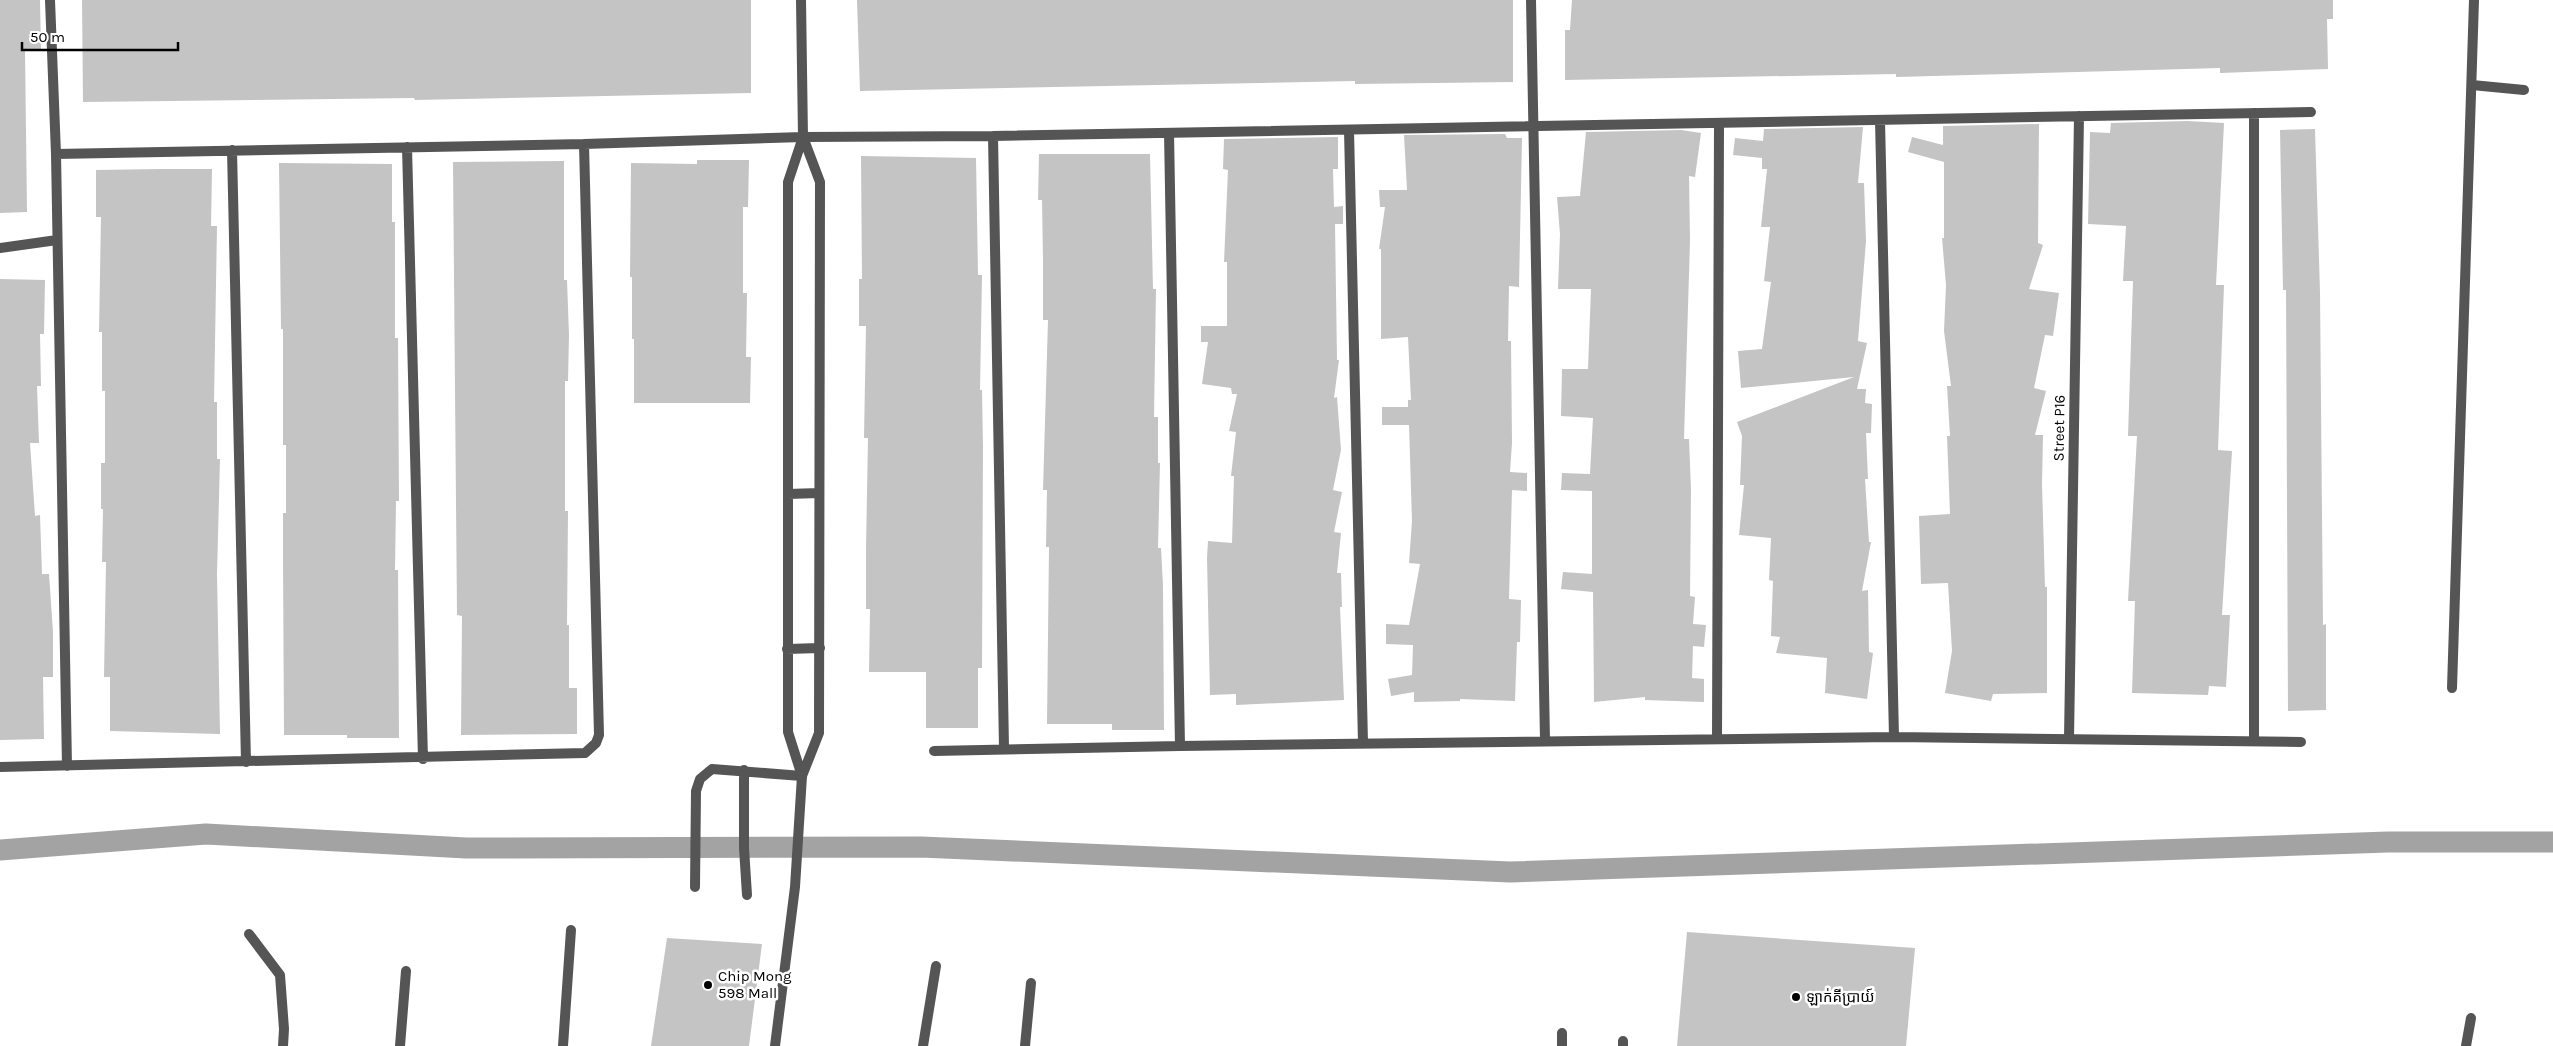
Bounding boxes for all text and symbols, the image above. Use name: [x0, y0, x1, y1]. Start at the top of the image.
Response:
scale bar: [22, 20, 179, 52]
text: 50 m: [30, 28, 65, 46]
street label: Street P16: [2049, 395, 2069, 461]
place label: Chip Mong 598 Mall: [718, 967, 792, 1002]
marker: Chip Mong 598 Mall: [702, 979, 714, 991]
place label: ឡាក់គីប្រាយ៍: [1806, 988, 1875, 1006]
marker: ឡាក់គីប្រាយ៍: [1790, 991, 1802, 1003]

